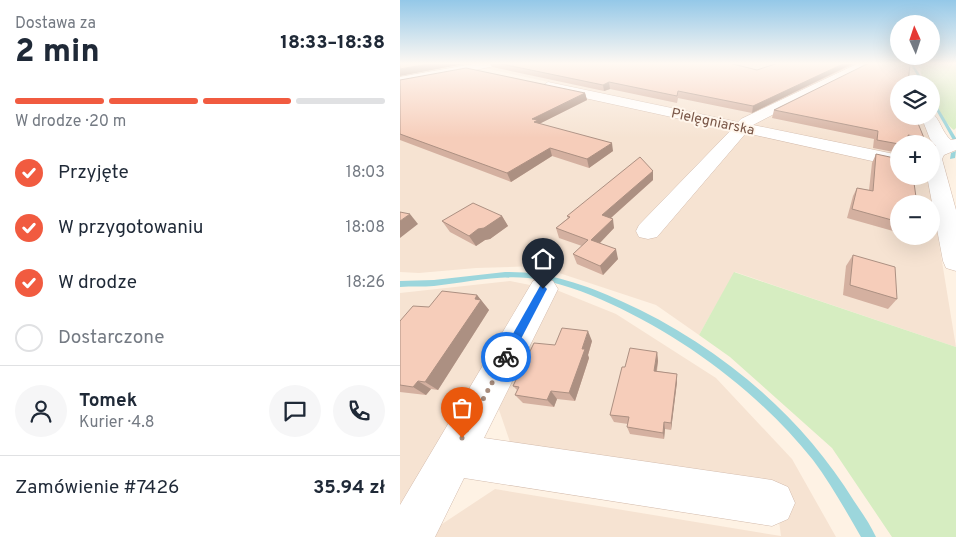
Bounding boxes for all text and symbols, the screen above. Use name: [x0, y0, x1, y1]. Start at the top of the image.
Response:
text: Dostawa za: [15, 14, 96, 34]
north arrow: [890, 15, 940, 65]
map controls: [890, 15, 940, 245]
text: 18:33–18:38: [280, 31, 385, 55]
text: 2 min: [15, 33, 100, 73]
button: layers: [890, 75, 940, 125]
street label: Pielęgniarska: [670, 105, 756, 140]
text: W drodze · 20 m: [15, 112, 126, 132]
button: +: [890, 135, 940, 185]
icon: check: [15, 159, 43, 187]
text: Przyjęte: [58, 161, 129, 185]
text: 18:03: [346, 163, 385, 183]
button: −: [890, 195, 940, 245]
icon: check: [15, 214, 43, 242]
text: W przygotowaniu: [58, 216, 204, 240]
text: 18:08: [346, 218, 385, 238]
pin: [522, 238, 564, 289]
icon: home: [529, 245, 557, 273]
icon: check: [15, 269, 43, 297]
text: W drodze: [58, 271, 137, 295]
text: 18:26: [346, 273, 385, 293]
text: Dostarczone: [58, 326, 164, 350]
courier: [481, 332, 531, 382]
icon: bike: [492, 343, 520, 371]
button: person: [15, 385, 67, 437]
button: chat: [269, 385, 321, 437]
button: phone: [333, 385, 385, 437]
pin: [441, 387, 483, 438]
text: Tomek: [79, 389, 137, 413]
icon: bag: [448, 394, 476, 422]
text: Kurier · 4.8: [79, 413, 155, 433]
text: Zamówienie #7426: [15, 476, 179, 500]
text: 35.94 zł: [313, 476, 385, 500]

